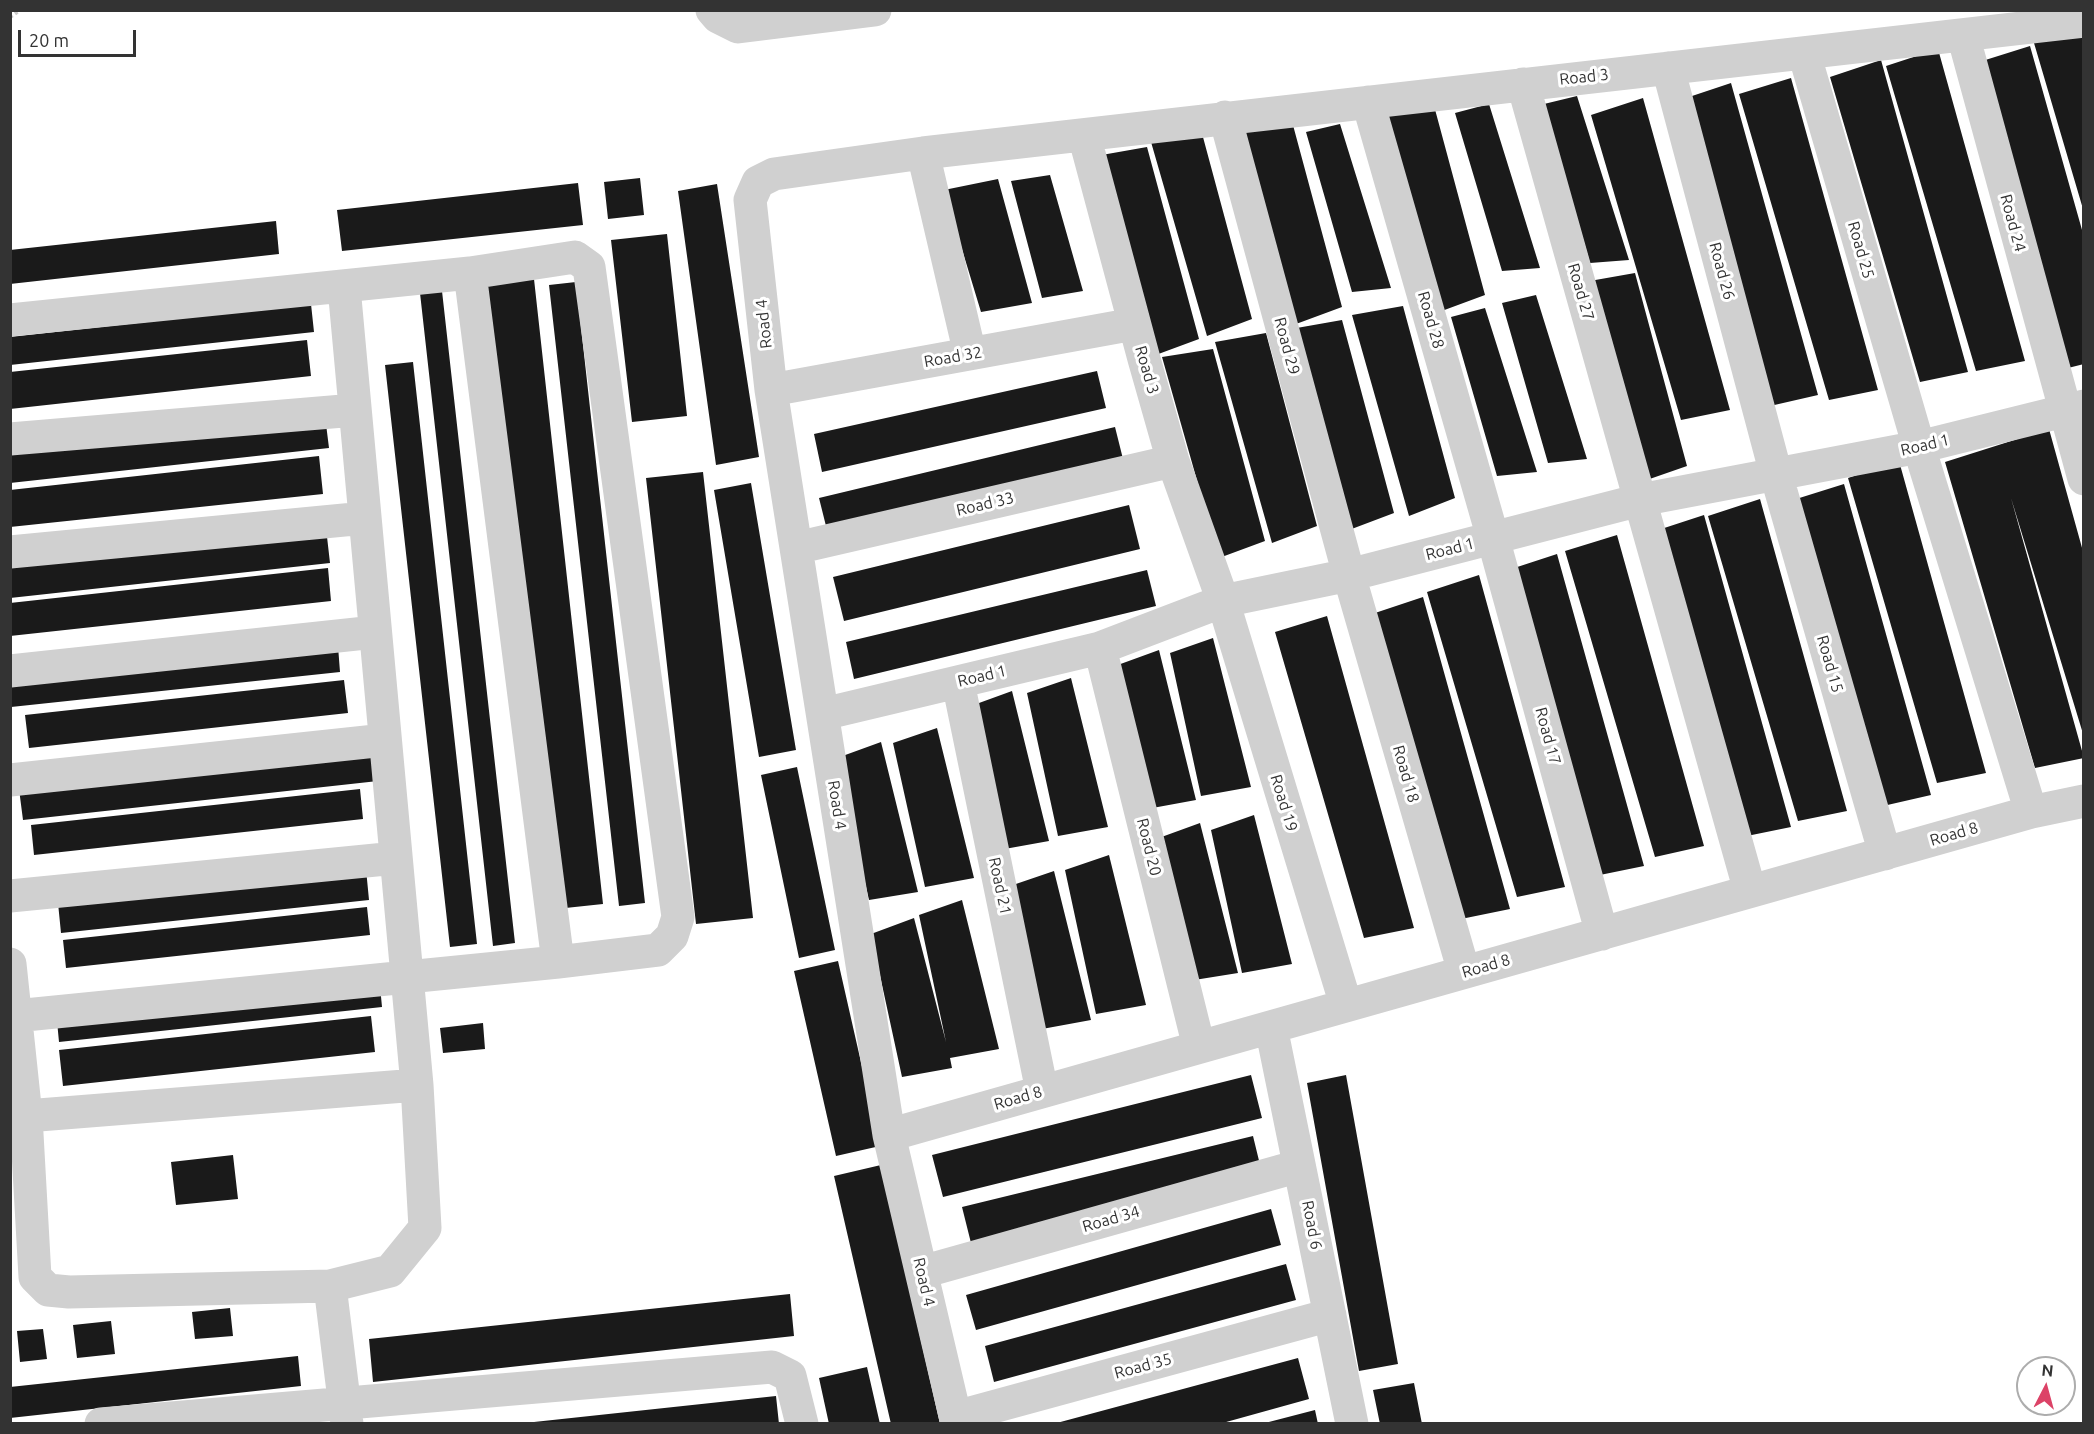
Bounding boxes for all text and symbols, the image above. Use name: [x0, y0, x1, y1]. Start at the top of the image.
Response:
scale bar: [21, 18, 140, 56]
text: 20 m: [29, 30, 69, 50]
street label: Road 3: [1558, 65, 1610, 89]
street label: Road 24: [1996, 192, 2030, 254]
street label: Road 25: [1844, 219, 1878, 281]
street label: Road 26: [1705, 240, 1739, 302]
street label: Road 27: [1564, 261, 1598, 323]
street label: Road 28: [1414, 289, 1448, 351]
street label: Road 4: [752, 298, 776, 350]
street label: Road 29: [1270, 315, 1304, 377]
street label: Road 32: [922, 342, 984, 372]
street label: Road 3: [1131, 344, 1163, 396]
street label: Road 1: [1899, 430, 1951, 460]
street label: Road 33: [954, 488, 1016, 520]
street label: Road 1: [1424, 534, 1476, 564]
street label: Road 15: [1813, 633, 1847, 695]
street label: Road 1: [956, 661, 1008, 691]
street label: Road 17: [1531, 705, 1565, 767]
street label: Road 18: [1389, 743, 1423, 805]
street label: Road 19: [1266, 772, 1302, 834]
street label: Road 4: [824, 779, 850, 831]
street label: Road 20: [1133, 816, 1165, 878]
street label: Road 8: [1928, 818, 1980, 850]
street label: Road 21: [985, 855, 1015, 917]
street label: Road 8: [1460, 950, 1512, 982]
street label: Road 8: [992, 1082, 1044, 1114]
street label: Road 6: [1298, 1199, 1326, 1251]
street label: Road 34: [1080, 1202, 1142, 1236]
street label: Road 4: [909, 1256, 939, 1308]
street label: Road 35: [1112, 1349, 1174, 1383]
north arrow: [2016, 1356, 2076, 1416]
text: N: [2041, 1361, 2055, 1380]

